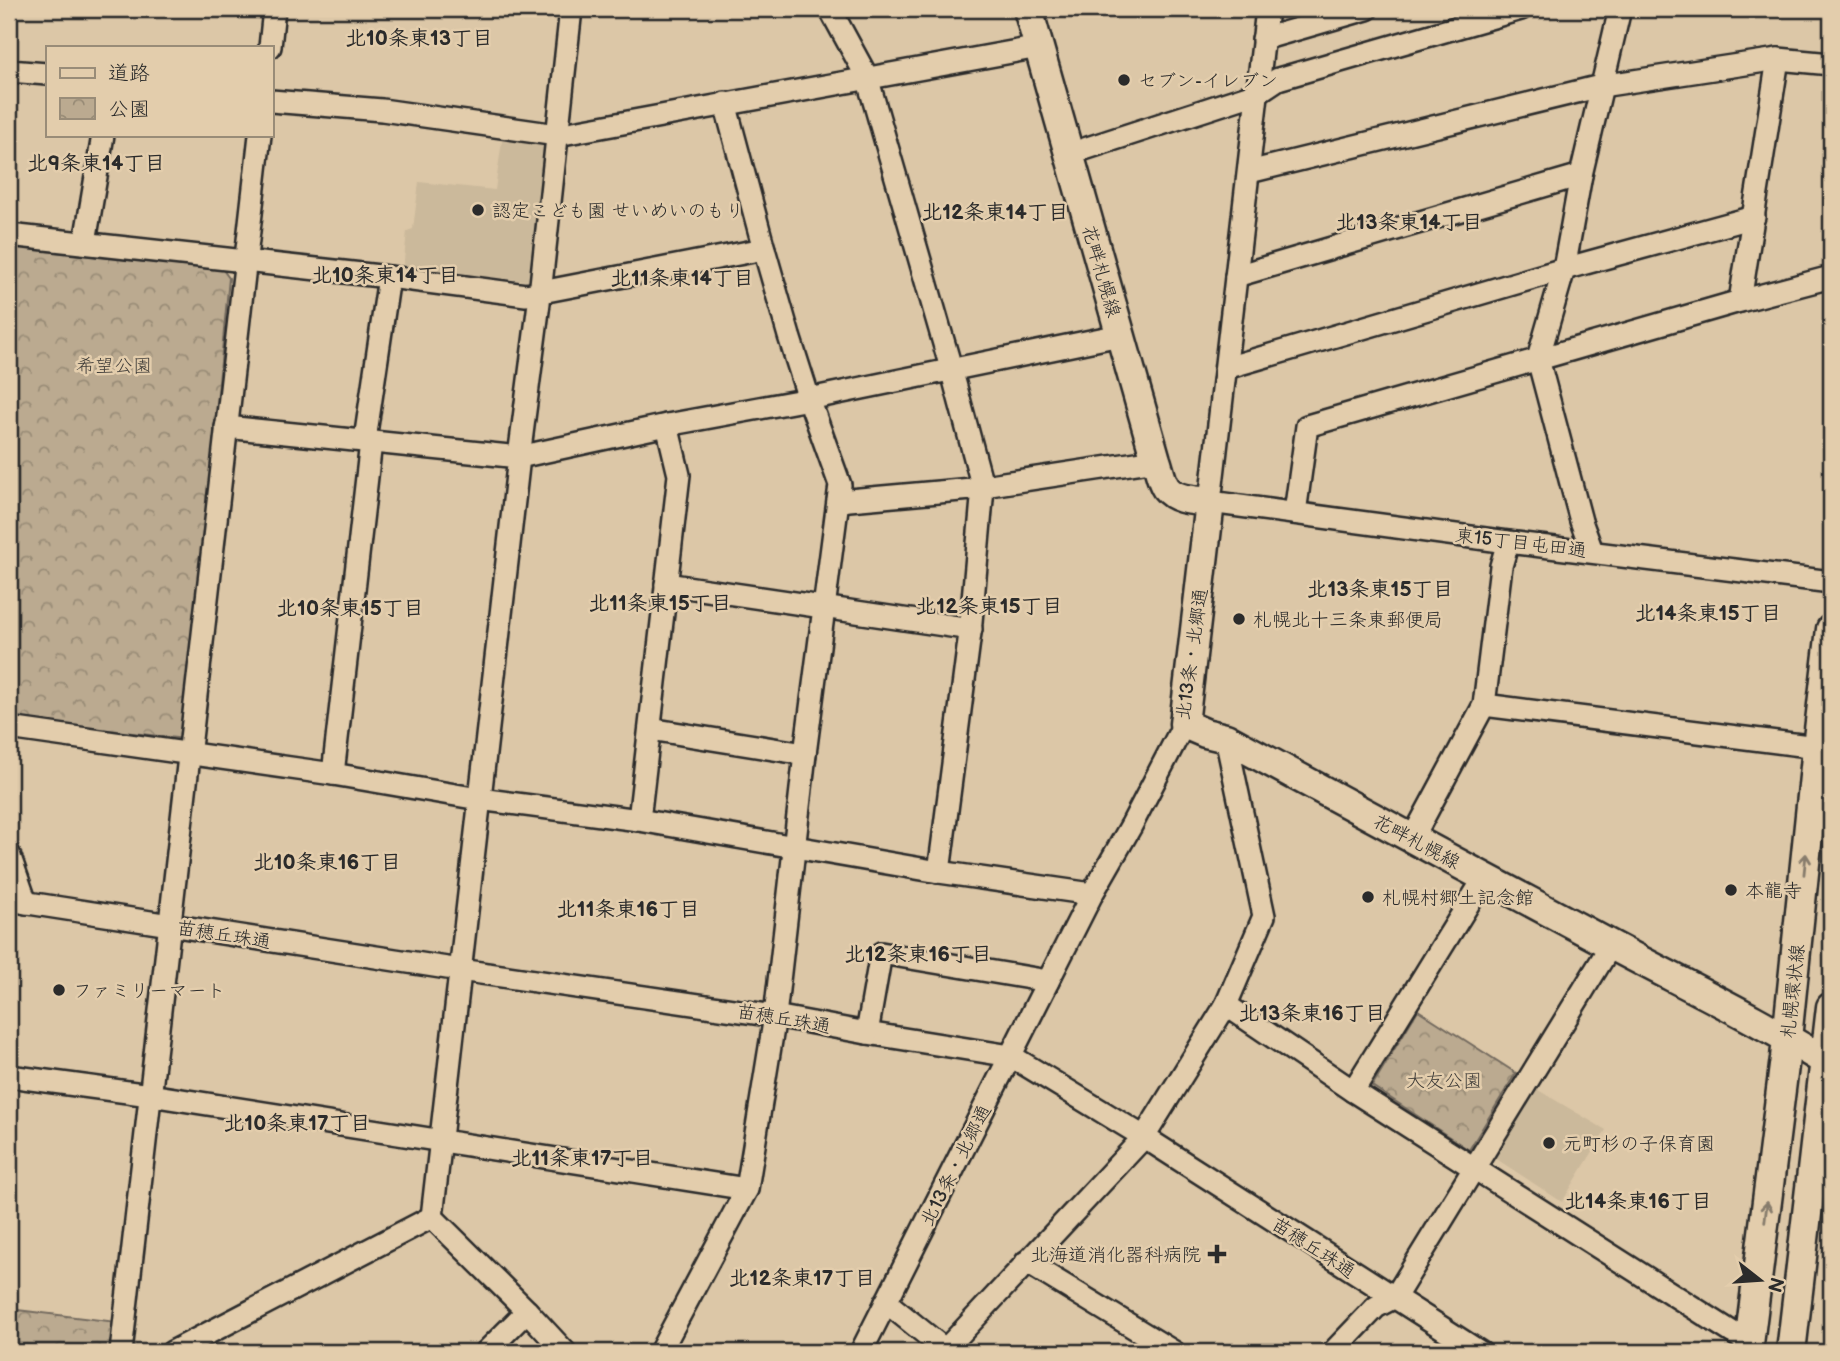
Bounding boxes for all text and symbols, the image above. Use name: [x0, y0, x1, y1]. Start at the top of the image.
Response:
district label: 北10条東13丁目: [345, 26, 493, 51]
legend: [46, 46, 273, 136]
text: 道路: [108, 61, 150, 86]
place label: セブン-イレブン: [1138, 70, 1278, 93]
marker: セブン-イレブン: [1116, 72, 1132, 88]
text: 公園: [108, 97, 150, 122]
district label: 北9条東14丁目: [27, 151, 165, 176]
place label: 認定こども園 せいめいのもり: [492, 200, 744, 223]
district label: 北12条東14丁目: [921, 200, 1069, 225]
marker: 認定こども園 せいめいのもり: [470, 202, 486, 218]
district label: 北13条東14丁目: [1335, 210, 1483, 235]
street label: 花畔札幌線: [1076, 223, 1125, 320]
district label: 北10条東14丁目: [311, 263, 459, 288]
district label: 北11条東14丁目: [610, 266, 754, 291]
park label: 希望公園: [76, 355, 152, 378]
street label: 東15丁目屯田通: [1454, 524, 1588, 563]
district label: 北13条東15丁目: [1306, 577, 1454, 602]
street label: 北13条・北郷通: [1172, 587, 1213, 722]
district label: 北11条東15丁目: [588, 591, 732, 616]
district label: 北12条東15丁目: [915, 594, 1063, 619]
district label: 北10条東15丁目: [276, 596, 424, 621]
district label: 北14条東15丁目: [1634, 601, 1782, 626]
place label: 札幌北十三条東郵便局: [1253, 609, 1443, 632]
marker: 札幌北十三条東郵便局: [1231, 611, 1247, 627]
street label: 花畔札幌線: [1369, 810, 1464, 875]
district label: 北10条東16丁目: [253, 850, 401, 875]
one-way arrow: [1799, 853, 1812, 876]
place label: 本龍寺: [1745, 880, 1802, 903]
marker: 本龍寺: [1723, 882, 1739, 898]
place label: 札幌村郷土記念館: [1382, 887, 1534, 910]
marker: 札幌村郷土記念館: [1360, 889, 1376, 905]
district label: 北11条東16丁目: [556, 897, 700, 922]
street label: 苗穂丘珠通: [175, 917, 272, 954]
district label: 北12条東16丁目: [844, 942, 992, 967]
street label: 札幌環状線: [1777, 943, 1810, 1040]
place label: ファミリーマート: [73, 980, 225, 1003]
marker: ファミリーマート: [51, 982, 67, 998]
street label: 苗穂丘珠通: [735, 1000, 833, 1039]
district label: 北13条東16丁目: [1238, 1001, 1386, 1026]
park label: 大友公園: [1406, 1070, 1482, 1093]
street label: 北13条・北郷通: [916, 1101, 997, 1230]
district label: 北10条東17丁目: [223, 1111, 371, 1136]
place label: 元町杉の子保育園: [1563, 1133, 1715, 1156]
marker: 元町杉の子保育園: [1541, 1135, 1557, 1151]
district label: 北11条東17丁目: [510, 1146, 654, 1171]
district label: 北14条東16丁目: [1564, 1189, 1712, 1214]
one-way arrow: [1759, 1201, 1772, 1223]
street label: 苗穂丘珠通: [1267, 1213, 1359, 1284]
place label: 北海道消化器科病院: [1030, 1244, 1201, 1267]
marker: 北海道消化器科病院: [1207, 1244, 1227, 1264]
north arrow: [1724, 1246, 1794, 1316]
district label: 北12条東17丁目: [729, 1266, 875, 1291]
text: N: [1762, 1274, 1788, 1295]

